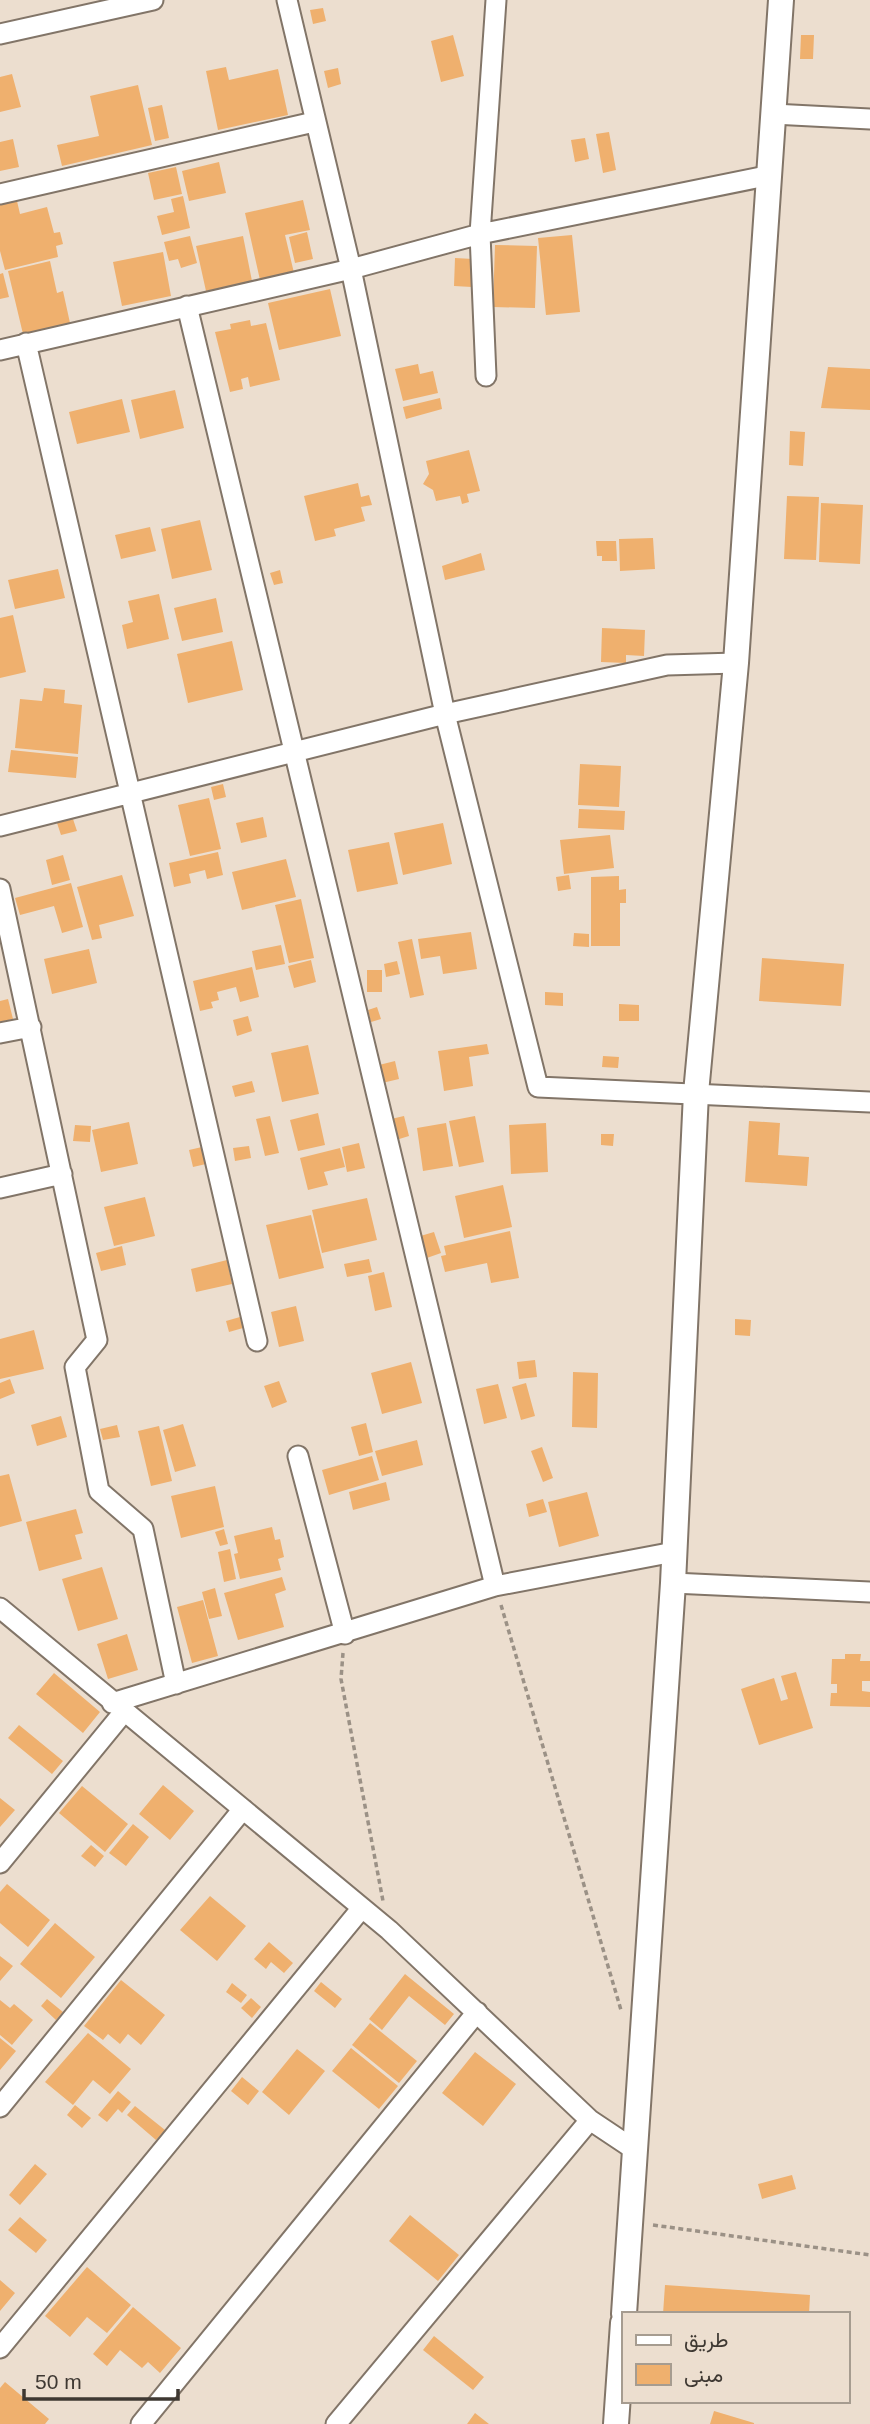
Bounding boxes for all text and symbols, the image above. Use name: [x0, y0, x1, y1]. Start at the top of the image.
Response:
legend: [622, 2312, 849, 2403]
text: طريق: [684, 2328, 729, 2353]
scale bar: [24, 2358, 178, 2402]
text: مبنى: [684, 2363, 723, 2387]
text: 50 m: [35, 2370, 82, 2393]

